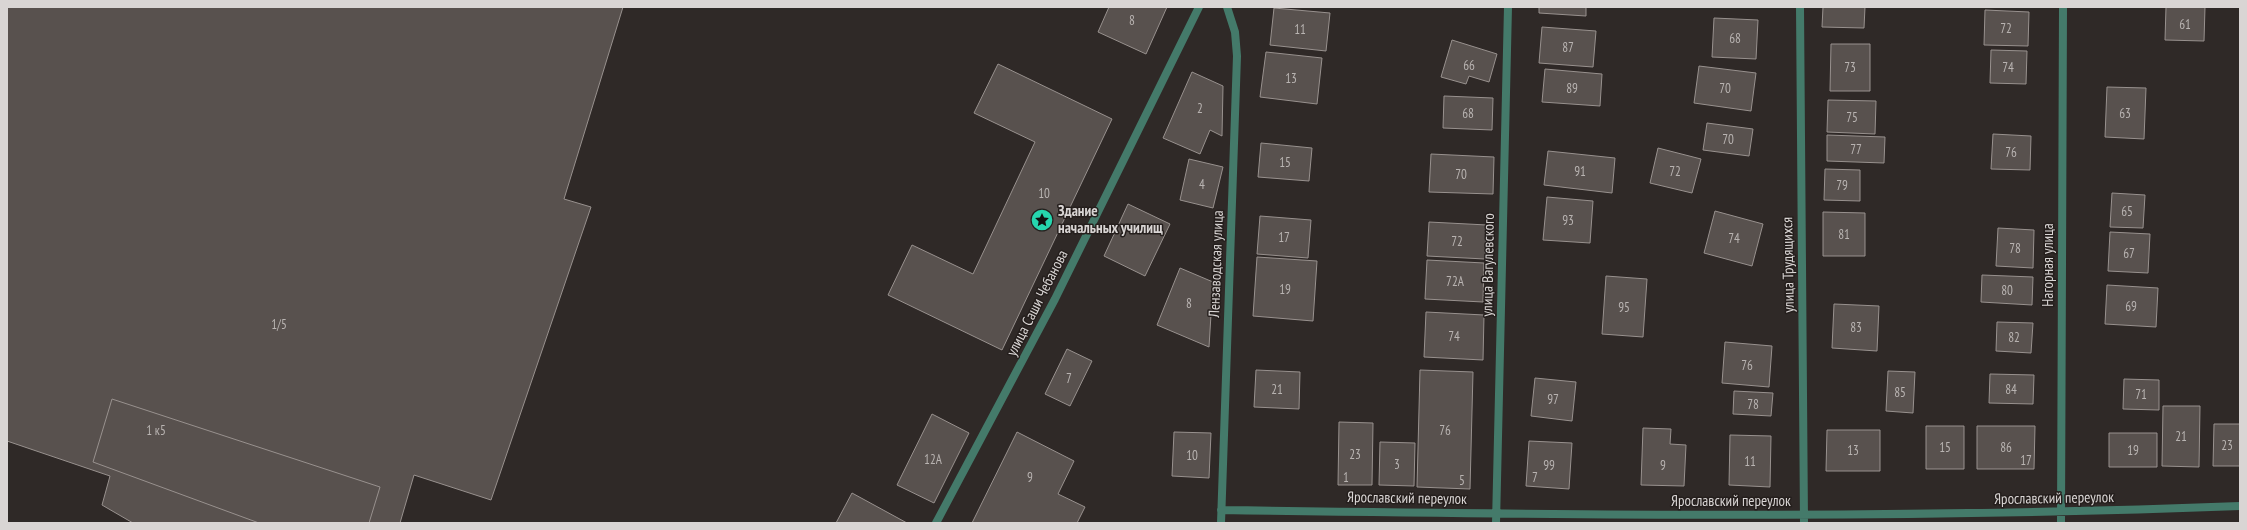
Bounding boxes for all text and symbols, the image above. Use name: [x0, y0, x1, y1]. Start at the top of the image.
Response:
house number: 8: [1129, 12, 1135, 29]
house number: 61: [2179, 16, 2191, 33]
house number: 72: [2000, 20, 2012, 37]
house number: 11: [1294, 21, 1306, 38]
house number: 68: [1729, 30, 1741, 47]
house number: 87: [1562, 39, 1574, 56]
house number: 66: [1463, 57, 1475, 74]
house number: 73: [1844, 59, 1856, 76]
house number: 74: [2002, 59, 2014, 76]
house number: 13: [1285, 70, 1297, 87]
house number: 89: [1566, 80, 1578, 97]
house number: 70: [1719, 80, 1731, 97]
house number: 2: [1197, 100, 1203, 117]
house number: 68: [1462, 105, 1474, 122]
house number: 63: [2119, 105, 2131, 122]
house number: 75: [1846, 109, 1858, 126]
house number: 70: [1722, 131, 1734, 148]
house number: 77: [1850, 141, 1862, 158]
house number: 76: [2005, 144, 2017, 161]
house number: 15: [1279, 154, 1291, 171]
house number: 91: [1574, 163, 1586, 180]
house number: 72: [1669, 163, 1681, 180]
house number: 70: [1455, 166, 1467, 183]
house number: 4: [1199, 176, 1205, 193]
house number: 79: [1836, 177, 1848, 194]
house number: 10: [1038, 185, 1050, 202]
place label: Здание начальных училищ: [1058, 201, 1163, 237]
house number: 65: [2121, 203, 2133, 220]
place icon: Здание начальных училищ: [1029, 207, 1055, 233]
street label: Лензаводская улица: [1204, 210, 1227, 319]
house number: 93: [1562, 212, 1574, 229]
street label: улица Вагулевского: [1477, 213, 1498, 317]
street label: улица Трудящихся: [1777, 217, 1798, 313]
street label: Нагорная улица: [2038, 223, 2057, 307]
house number: 81: [1838, 226, 1850, 243]
house number: 17: [1278, 229, 1290, 246]
house number: 74: [1728, 230, 1740, 247]
house number: 72: [1451, 233, 1463, 250]
house number: 78: [2009, 240, 2021, 257]
house number: 67: [2123, 245, 2135, 262]
street label: улица Саши Чебанова: [1002, 247, 1071, 359]
house number: 72А: [1446, 273, 1465, 290]
house number: 19: [1279, 281, 1291, 298]
house number: 80: [2001, 282, 2013, 299]
house number: 8: [1186, 295, 1192, 312]
house number: 69: [2125, 298, 2137, 315]
house number: 95: [1618, 299, 1630, 316]
house number: 1/5: [271, 316, 287, 333]
house number: 83: [1850, 319, 1862, 336]
house number: 74: [1448, 328, 1460, 345]
house number: 82: [2008, 329, 2020, 346]
house number: 76: [1741, 357, 1753, 374]
house number: 7: [1066, 370, 1072, 387]
house number: 21: [1271, 381, 1283, 398]
house number: 84: [2005, 381, 2017, 398]
house number: 85: [1894, 384, 1906, 401]
house number: 71: [2135, 386, 2147, 403]
house number: 97: [1547, 391, 1559, 408]
house number: 78: [1747, 396, 1759, 413]
house number: 1 к5: [146, 422, 166, 439]
house number: 76: [1439, 422, 1451, 439]
house number: 21: [2175, 428, 2187, 445]
house number: 23: [2221, 437, 2233, 454]
house number: 15: [1939, 439, 1951, 456]
house number: 86: [2000, 439, 2012, 456]
house number: 13: [1847, 442, 1859, 459]
house number: 19: [2127, 442, 2139, 459]
house number: 23: [1349, 446, 1361, 463]
house number: 10: [1186, 447, 1198, 464]
house number: 12А: [924, 451, 943, 468]
house number: 17: [2020, 452, 2032, 469]
house number: 11: [1744, 453, 1756, 470]
house number: 3: [1394, 456, 1400, 473]
house number: 99: [1543, 457, 1555, 474]
house number: 9: [1660, 457, 1666, 474]
house number: 9: [1027, 469, 1033, 486]
house number: 1: [1343, 469, 1349, 486]
house number: 7: [1532, 469, 1538, 486]
house number: 5: [1459, 472, 1465, 489]
street label: Ярославский переулок: [1347, 487, 1467, 508]
street label: Ярославский переулок: [1994, 487, 2114, 508]
street label: Ярославский переулок: [1671, 491, 1791, 510]

